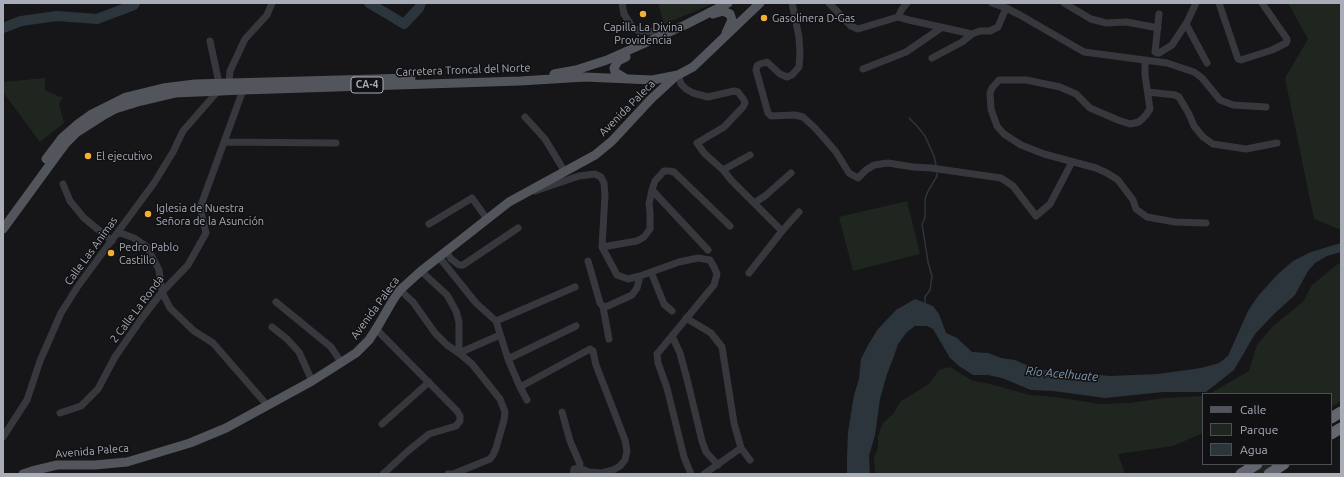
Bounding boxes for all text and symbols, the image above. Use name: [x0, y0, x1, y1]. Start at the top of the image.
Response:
marker: Capilla La Divina Providencia: [638, 9, 648, 19]
place label: Gasolinera D-Gas: [772, 11, 855, 25]
marker: Gasolinera D-Gas: [759, 13, 769, 23]
place label: Capilla La Divina Providencia: [603, 20, 683, 46]
street label: Carretera Troncal del Norte: [395, 61, 531, 79]
road number: CA-4: [351, 77, 383, 93]
street label: Avenida Paleca: [596, 77, 658, 139]
place label: El ejecutivo: [96, 149, 153, 163]
marker: El ejecutivo: [83, 151, 93, 161]
place label: Iglesia de Nuestra Señora de la Asunción: [156, 201, 264, 227]
marker: Iglesia de Nuestra Señora de la Asunción: [143, 209, 153, 219]
street label: Calle Las Animas: [62, 214, 120, 288]
place label: Pedro Pablo Castillo: [119, 240, 179, 266]
marker: Pedro Pablo Castillo: [106, 248, 116, 258]
street label: 2 Calle La Ronda: [107, 273, 167, 345]
street label: Avenida Paleca: [348, 274, 402, 342]
water label: Río Acelhuate: [1025, 364, 1099, 384]
legend: [1202, 393, 1332, 465]
text: Calle: [1240, 403, 1266, 416]
text: Parque: [1240, 423, 1278, 436]
street label: Avenida Paleca: [55, 441, 129, 461]
text: Agua: [1240, 443, 1268, 456]

